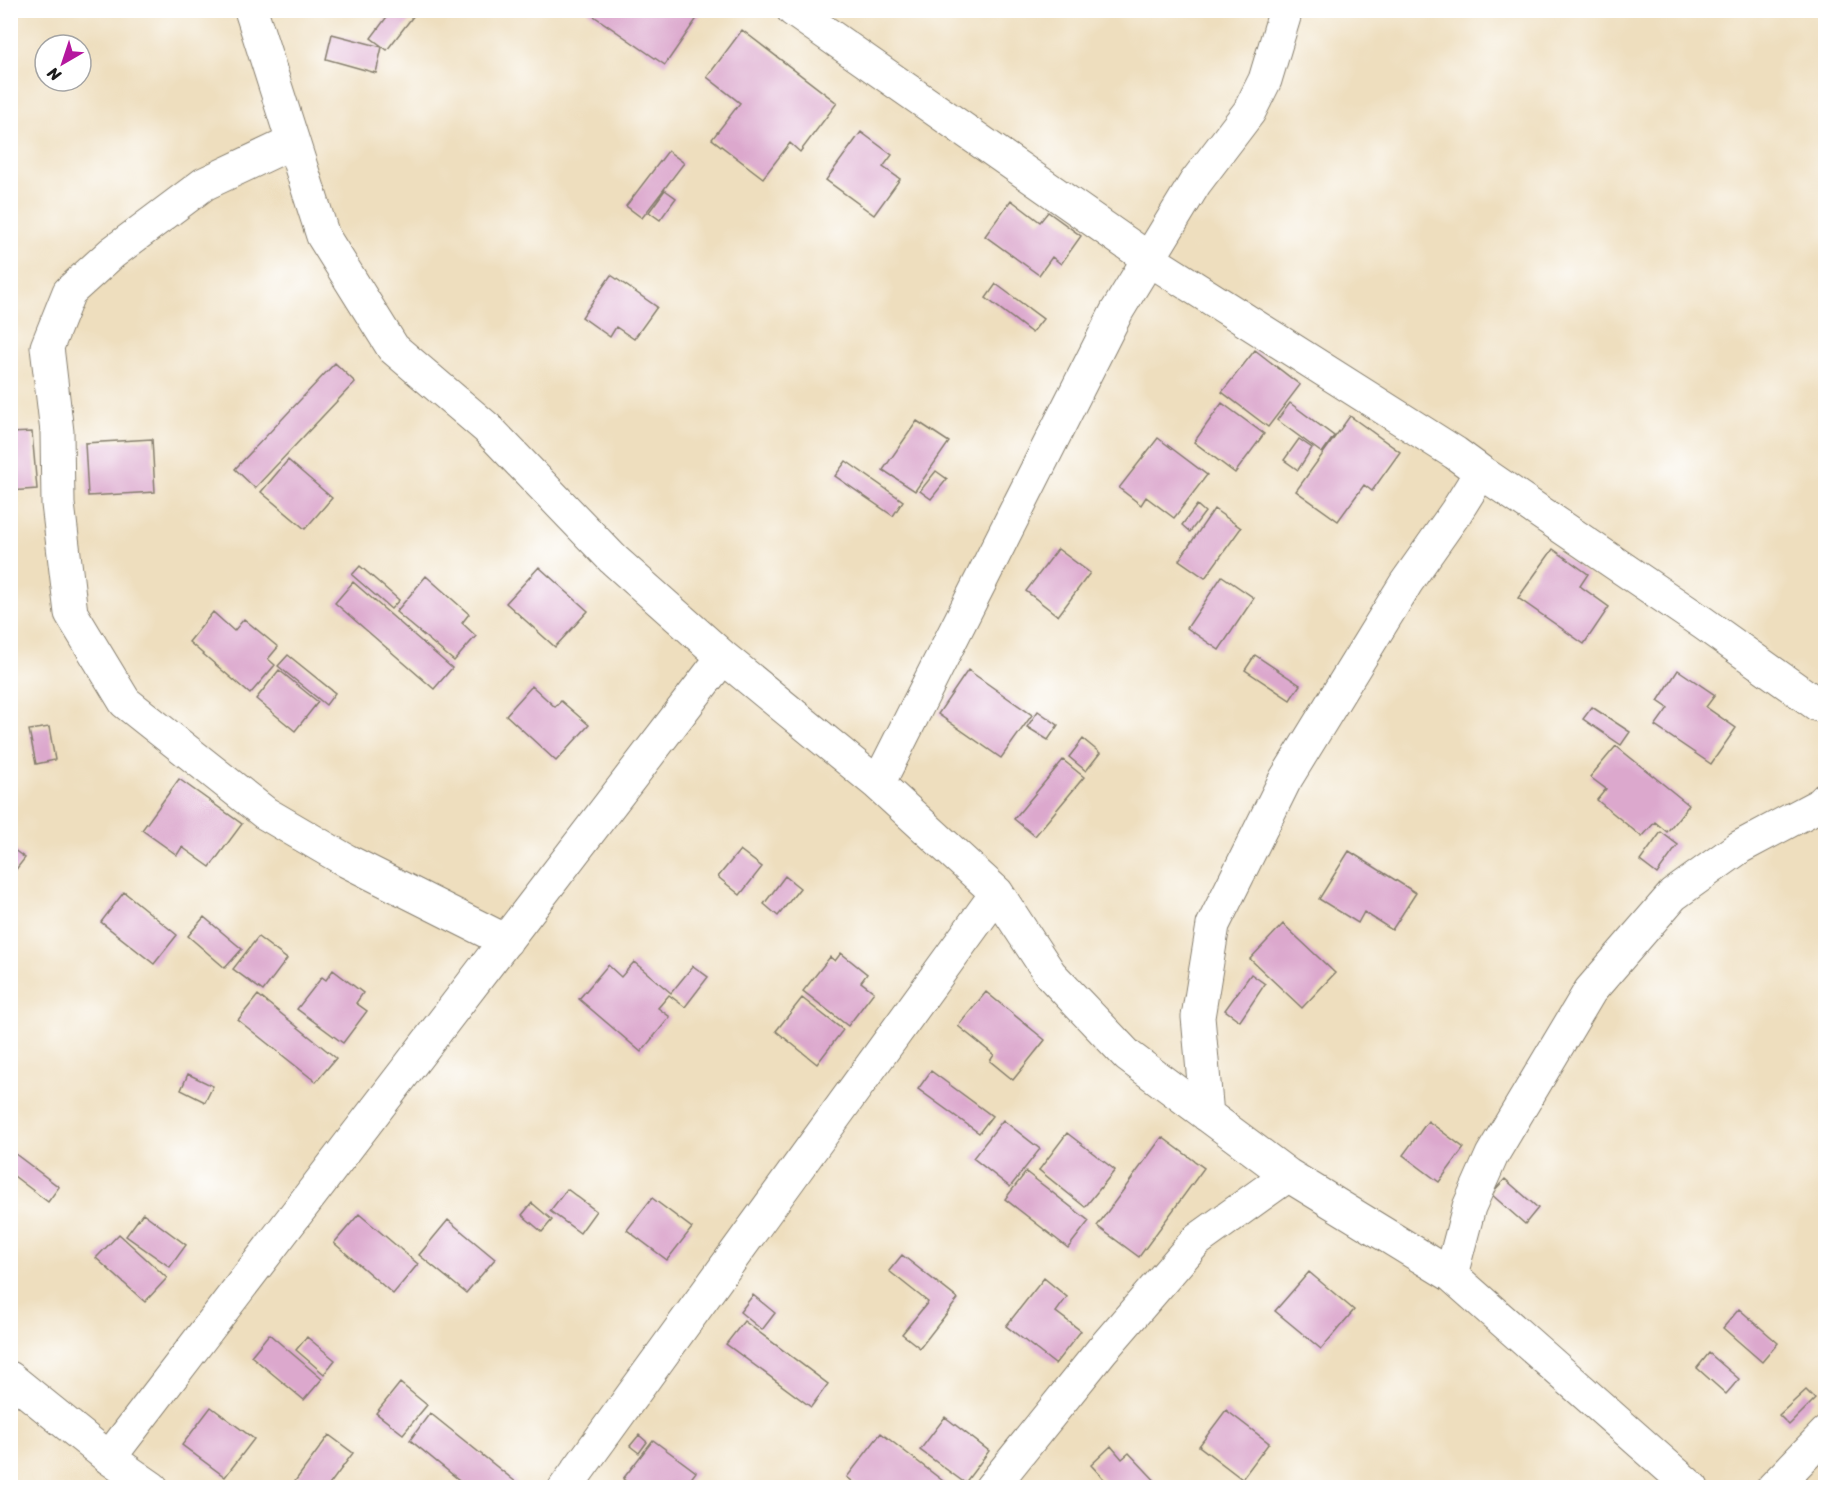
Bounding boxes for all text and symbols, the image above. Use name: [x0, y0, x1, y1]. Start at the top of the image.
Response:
north arrow: [33, 33, 93, 93]
text: N: [40, 59, 68, 90]

